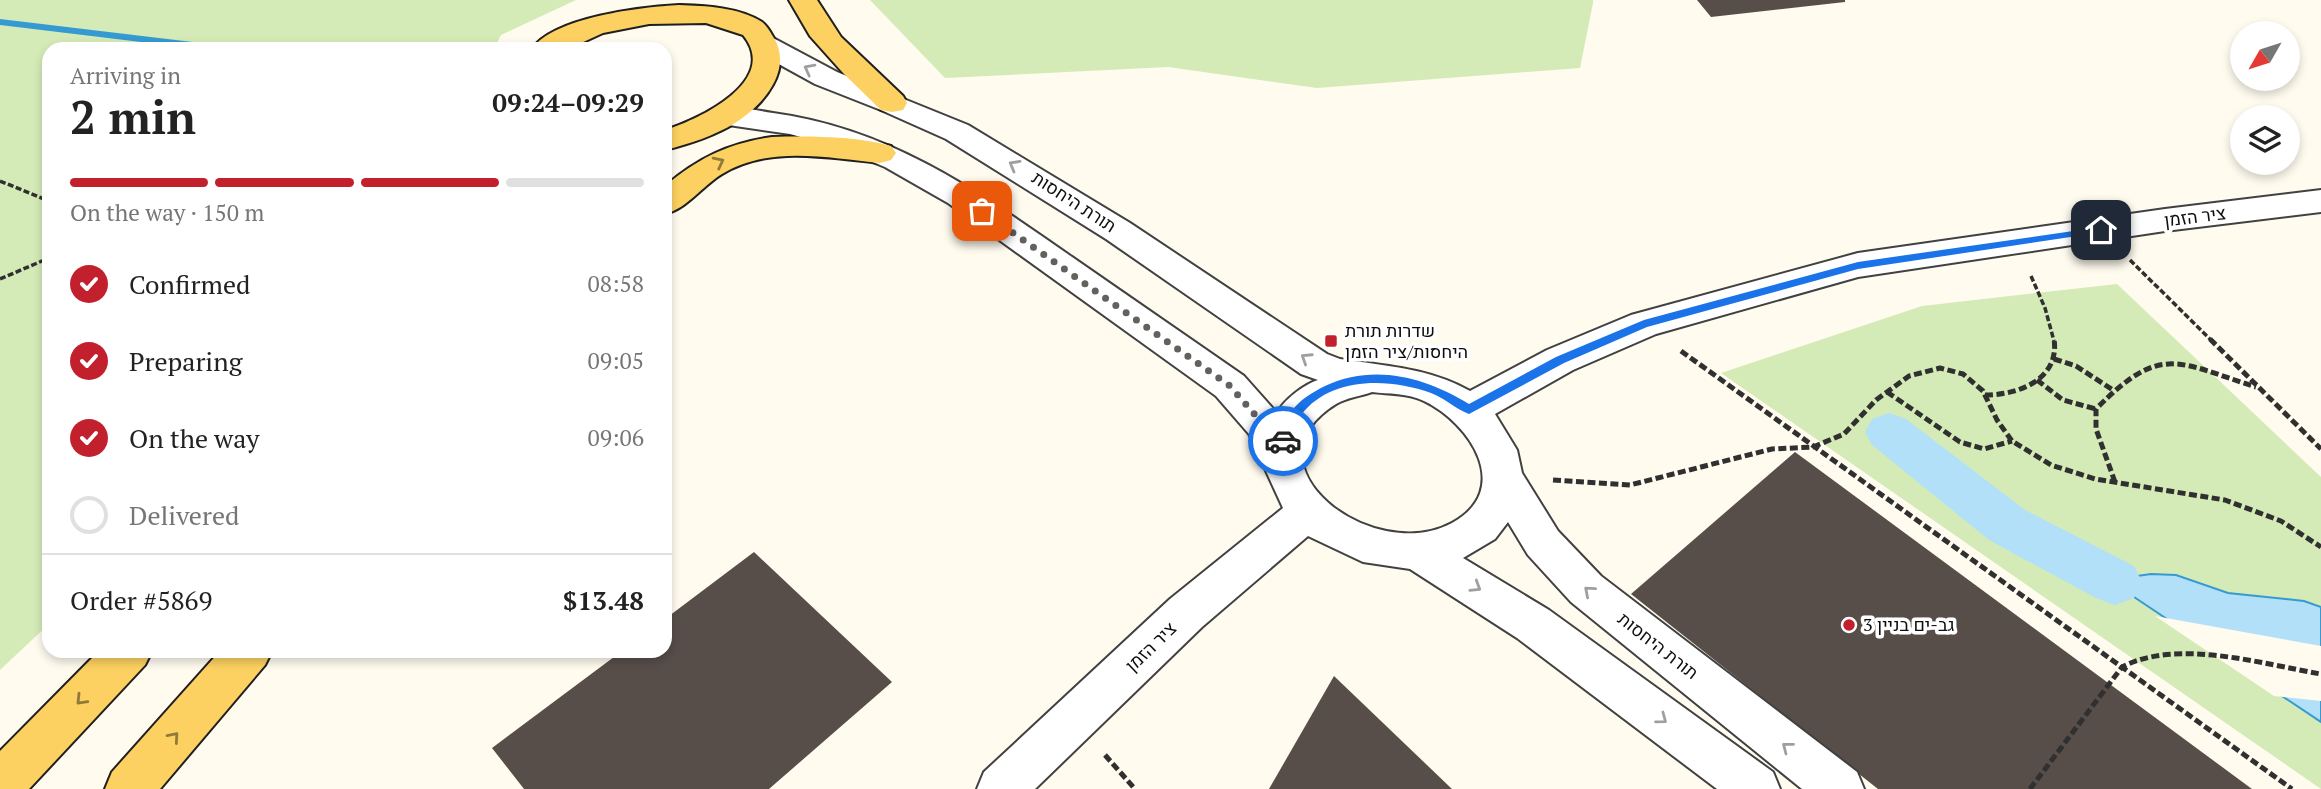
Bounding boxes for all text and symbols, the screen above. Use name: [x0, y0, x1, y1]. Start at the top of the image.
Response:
north arrow: [2230, 21, 2300, 91]
map controls: [2230, 21, 2300, 175]
text: Arriving in: [70, 60, 181, 91]
one-way arrow: [804, 64, 816, 77]
text: 09:24–09:29: [492, 85, 644, 119]
text: 2 min: [70, 86, 196, 147]
button: layers: [2230, 105, 2300, 175]
one-way arrow: [712, 157, 724, 171]
one-way arrow: [1009, 160, 1022, 173]
street label: תורת היחסות: [1028, 165, 1121, 237]
pin: [952, 181, 1012, 241]
icon: bag: [963, 192, 1001, 230]
text: On the way · 150 m: [70, 197, 264, 228]
pin: [2071, 200, 2131, 260]
street label: ציר הזמן: [2163, 200, 2227, 232]
icon: home: [2082, 211, 2120, 249]
icon: check: [70, 265, 108, 303]
text: Confirmed: [129, 267, 250, 301]
text: 08:58: [587, 268, 644, 299]
place label: שדרות תורת היחסות/ציר הזמן: [1345, 318, 1468, 363]
marker: שדרות תורת היחסות/ציר הזמן: [1323, 333, 1339, 349]
icon: check: [70, 342, 108, 380]
text: Preparing: [129, 344, 242, 378]
text: 09:05: [587, 345, 644, 376]
one-way arrow: [1301, 354, 1314, 367]
courier: [1248, 406, 1318, 476]
icon: check: [70, 419, 108, 457]
text: On the way: [129, 421, 260, 455]
text: 09:06: [587, 422, 644, 453]
icon: car: [1264, 422, 1302, 460]
text: Delivered: [129, 498, 239, 532]
one-way arrow: [1469, 578, 1482, 591]
text: Order #5869: [70, 583, 212, 617]
text: $13.48: [563, 583, 644, 617]
one-way arrow: [1584, 587, 1597, 599]
street label: תורת היחסות: [1613, 606, 1704, 684]
place label: גב-ים בניין 3: [1863, 612, 1954, 636]
street label: ציר הזמן: [1120, 616, 1181, 676]
marker: גב-ים בניין 3: [1841, 617, 1857, 633]
one-way arrow: [77, 692, 90, 705]
one-way arrow: [1654, 710, 1666, 723]
one-way arrow: [166, 733, 178, 746]
one-way arrow: [1782, 742, 1794, 755]

